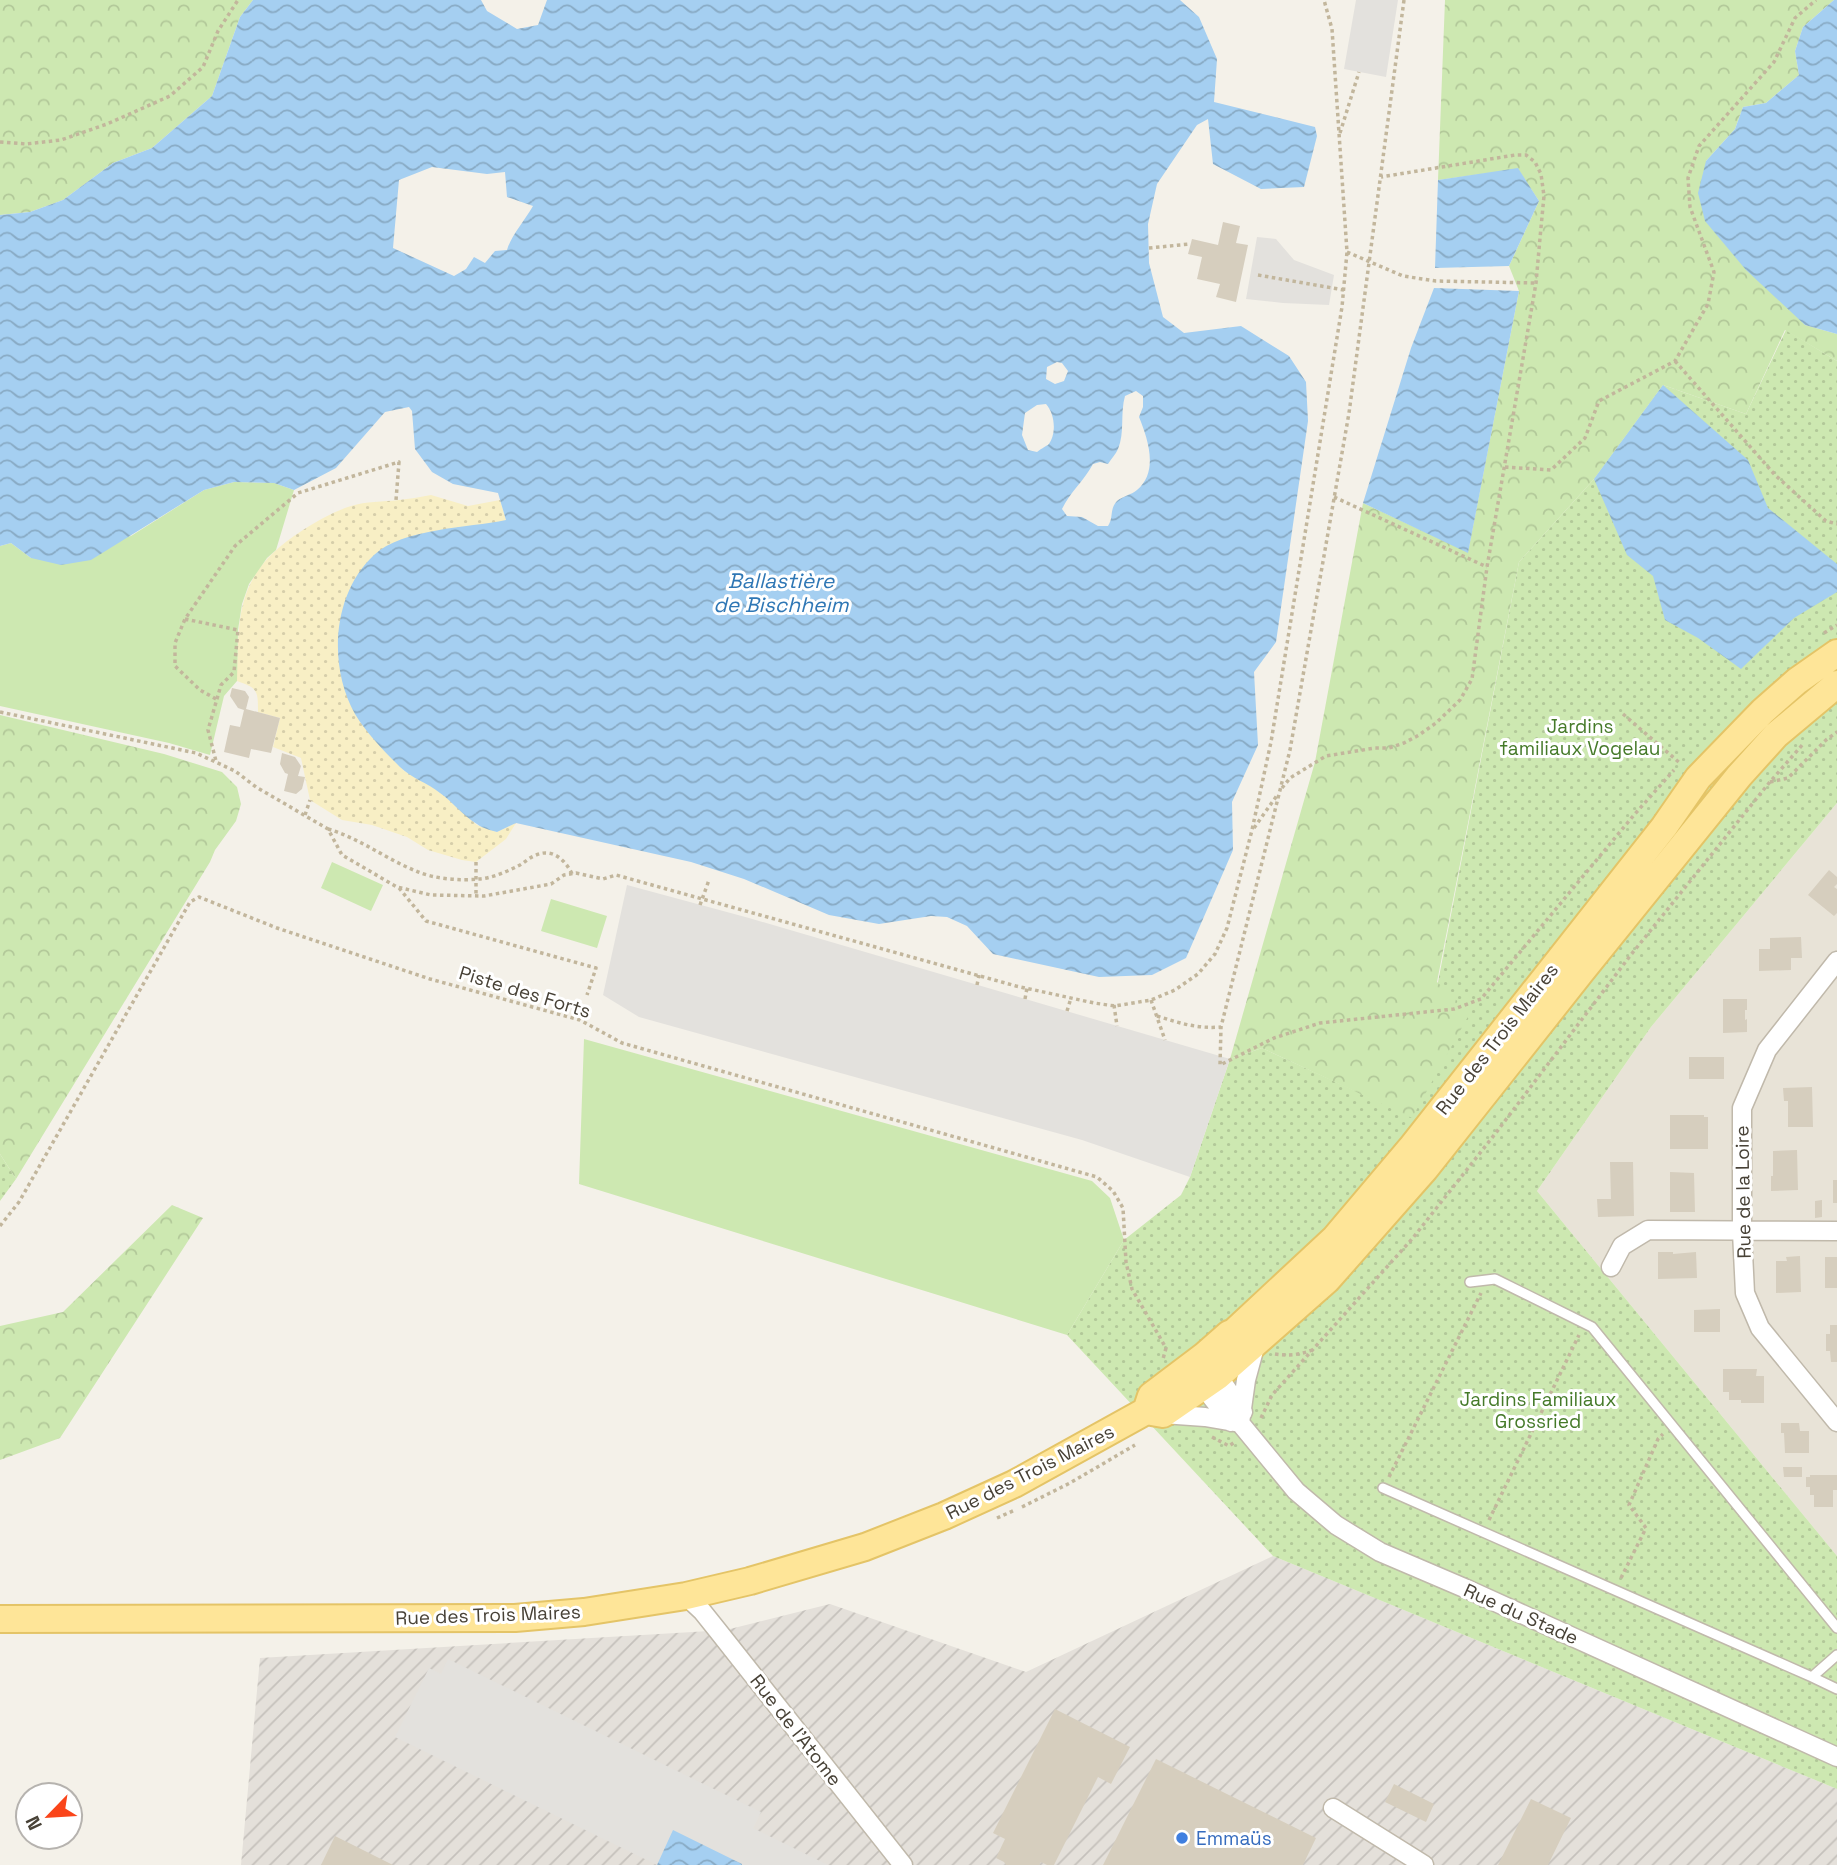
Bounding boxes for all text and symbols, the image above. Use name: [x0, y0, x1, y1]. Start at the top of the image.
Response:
water label: Ballastière de Bischheim: [713, 567, 850, 618]
park label: Jardins familiaux Vogelau: [1500, 714, 1660, 761]
street label: Rue des Trois Maires: [1430, 958, 1564, 1120]
street label: Piste des Forts: [456, 960, 594, 1024]
street label: Rue de la Loire: [1729, 1125, 1757, 1259]
park label: Jardins Familiaux Grossried: [1460, 1387, 1616, 1434]
street label: Rue des Trois Maires: [942, 1419, 1118, 1525]
street label: Rue du Stade: [1460, 1578, 1582, 1650]
street label: Rue des Trois Maires: [395, 1599, 581, 1631]
street label: Rue de l'Atome: [745, 1669, 847, 1791]
north arrow: [14, 1781, 84, 1851]
text: N: [20, 1812, 48, 1834]
place label: Emmaüs: [1196, 1826, 1272, 1851]
marker: Emmaüs: [1174, 1830, 1190, 1846]

